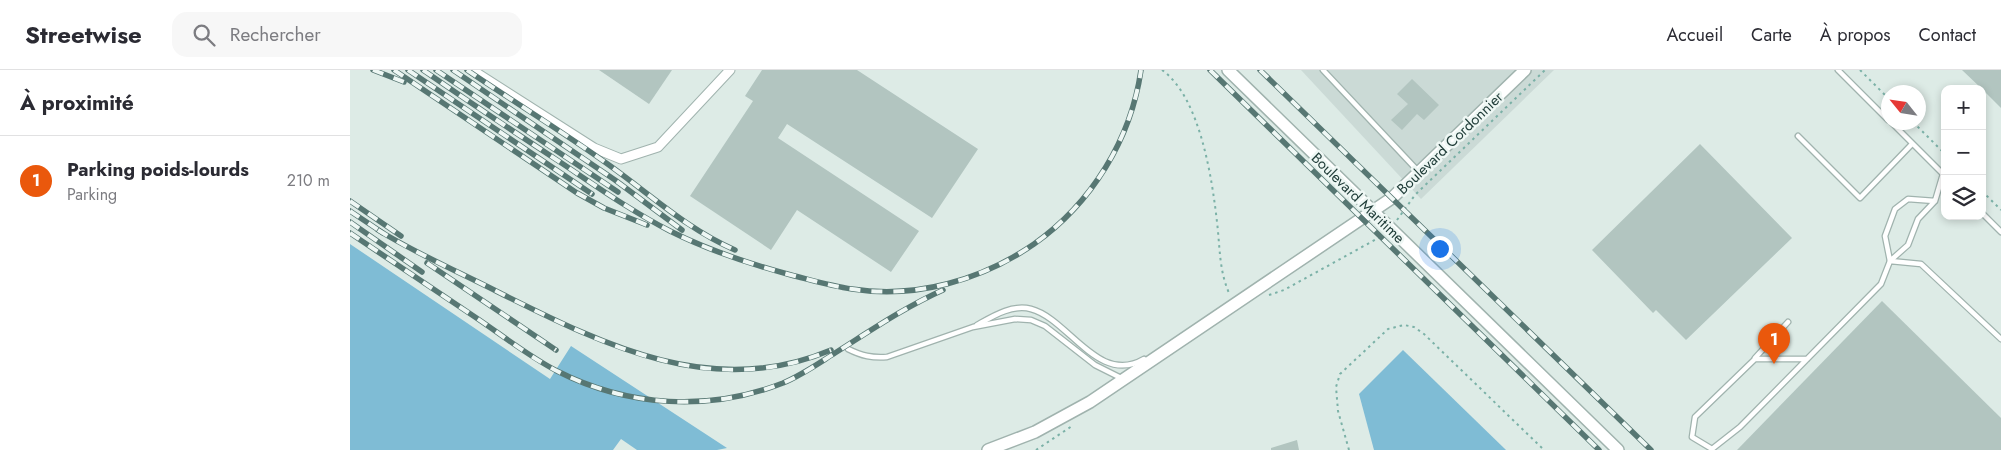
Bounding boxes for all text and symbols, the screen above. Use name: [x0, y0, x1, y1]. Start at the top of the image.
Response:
search box: [172, 12, 522, 57]
text: Streetwise: [25, 17, 142, 52]
icon: search: [190, 21, 218, 49]
text: Rechercher: [230, 21, 321, 48]
text: Accueil: [1666, 22, 1723, 48]
text: Carte: [1751, 22, 1792, 48]
text: À propos: [1820, 22, 1890, 48]
text: Contact: [1918, 22, 1976, 48]
north arrow: [1881, 85, 1926, 130]
map controls: [1941, 85, 1986, 220]
button: +: [1941, 85, 1986, 130]
street label: Boulevard Cordonnier: [1392, 86, 1509, 200]
text: À proximité: [20, 88, 134, 118]
button: −: [1941, 130, 1986, 175]
street label: Boulevard Maritime: [1306, 147, 1410, 249]
text: Parking poids-lourds: [67, 156, 249, 183]
text: 1: [32, 169, 40, 192]
text: 210 m: [287, 169, 330, 192]
button: layers: [1941, 175, 1986, 220]
text: Parking: [67, 183, 117, 206]
your location: [1427, 236, 1453, 262]
pin: 1: [1758, 323, 1790, 364]

